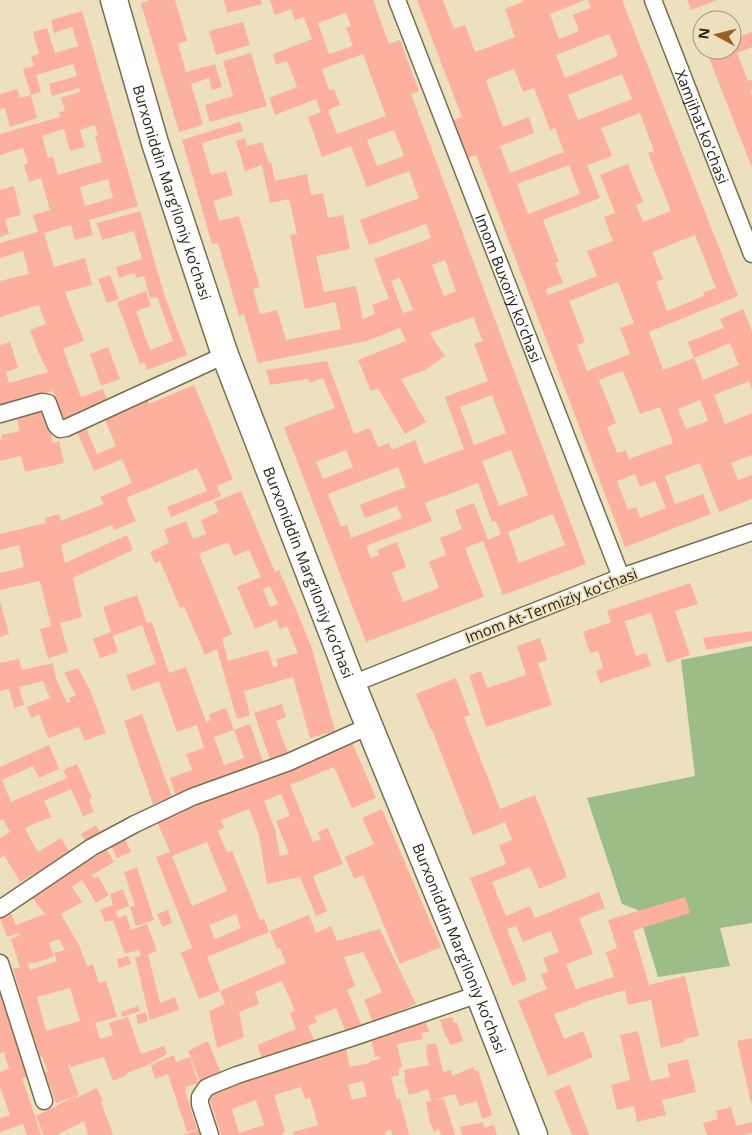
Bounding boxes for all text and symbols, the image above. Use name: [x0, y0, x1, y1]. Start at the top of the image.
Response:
north arrow: [692, 10, 742, 60]
text: N: [693, 27, 714, 40]
street label: Xamjihat ko'chasi: [671, 67, 734, 187]
street label: Burxoniddin Marg’iloniy ko’chasi: [129, 82, 216, 303]
street label: Imom Buxoriy ko'chasi: [471, 211, 547, 365]
street label: Burxoniddin Marg’iloniy ko’chasi: [259, 464, 359, 681]
street label: Imom At-Termiziy koʻchasi: [462, 563, 640, 647]
street label: Burxoniddin Marg’iloniy ko’chasi: [408, 840, 511, 1056]

